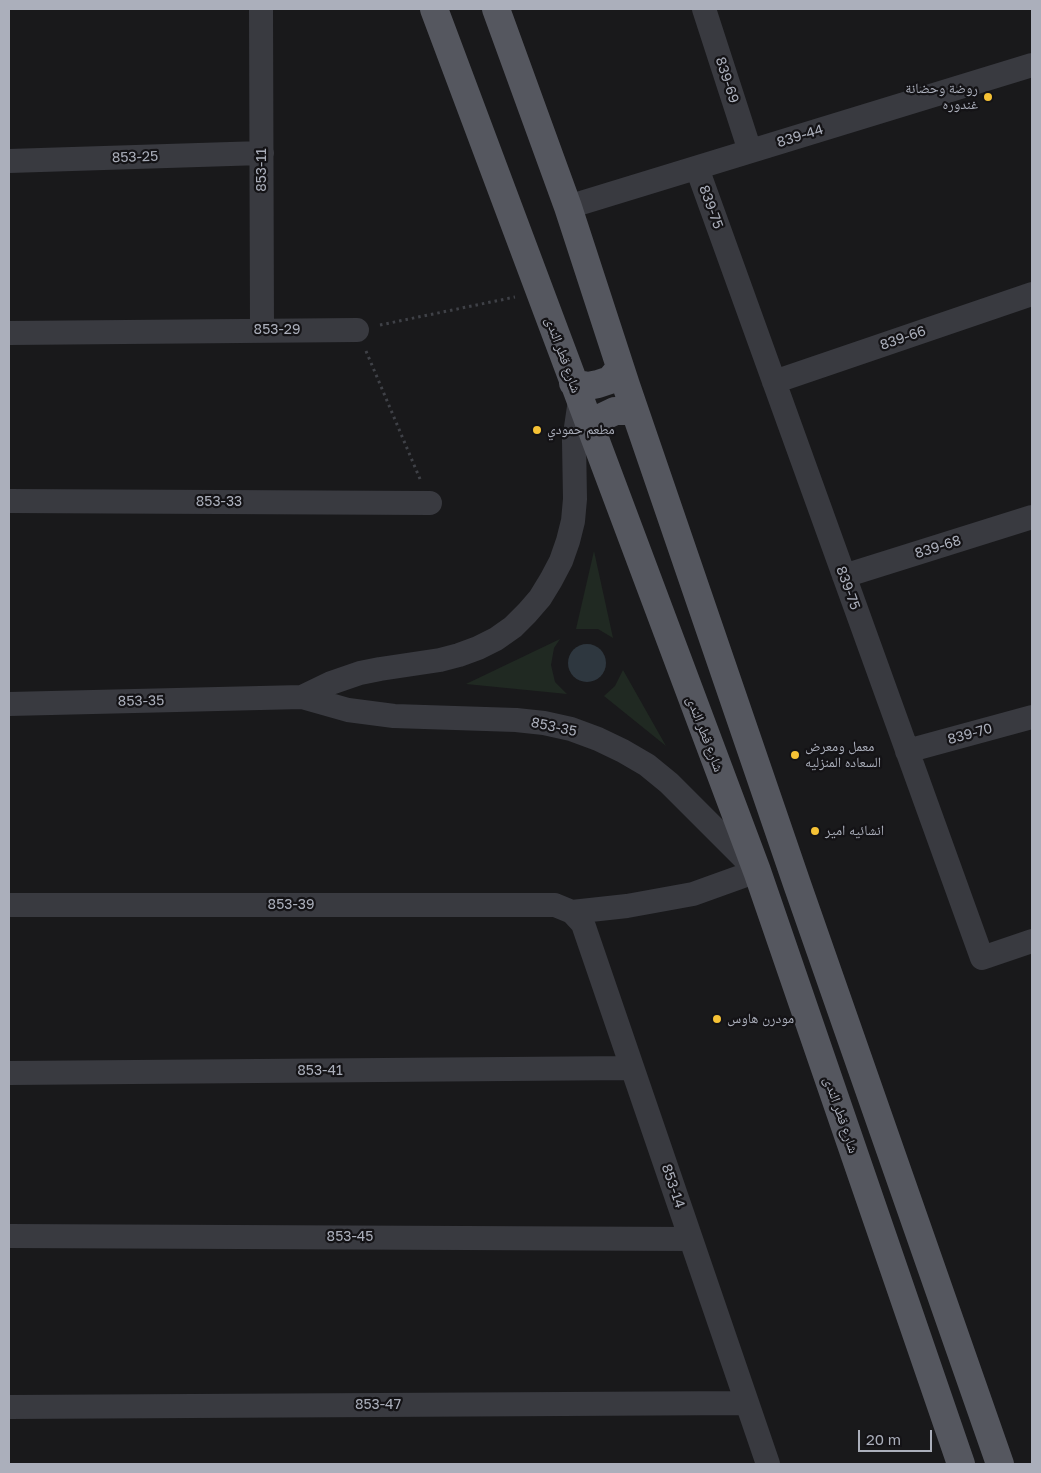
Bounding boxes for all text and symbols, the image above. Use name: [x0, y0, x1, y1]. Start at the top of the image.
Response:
street label: 839-69: [712, 55, 742, 105]
place label: روضة وحضانة غندوره: [905, 81, 978, 114]
marker: روضة وحضانة غندوره: [982, 91, 994, 103]
street label: 839-44: [775, 121, 825, 151]
street label: 853-25: [112, 148, 158, 166]
street label: 853-11: [254, 148, 270, 192]
street label: 839-75: [695, 183, 727, 231]
street label: شارع قطر الندى: [541, 315, 585, 395]
street label: 853-29: [254, 322, 300, 338]
street label: 839-66: [878, 322, 928, 354]
place label: مطعم حمودي: [547, 422, 615, 438]
marker: مطعم حمودي: [531, 424, 543, 436]
street label: 853-33: [196, 494, 242, 510]
street label: 839-68: [913, 532, 963, 562]
street label: 839-75: [832, 564, 864, 612]
street label: 853-35: [118, 692, 164, 710]
street label: شارع قطر الندى: [683, 694, 727, 774]
street label: 853-35: [530, 714, 578, 740]
street label: 839-70: [946, 720, 994, 748]
place label: معمل ومعرض السعاده المنزليه: [805, 739, 881, 772]
marker: معمل ومعرض السعاده المنزليه: [789, 749, 801, 761]
place label: انشائيه امير: [825, 823, 884, 839]
marker: انشائيه امير: [809, 825, 821, 837]
street label: 853-39: [268, 897, 314, 913]
place label: مودرن هاوس: [727, 1011, 794, 1027]
marker: مودرن هاوس: [711, 1013, 723, 1025]
street label: 853-41: [297, 1063, 343, 1079]
street label: شارع قطر الندى: [820, 1075, 862, 1155]
street label: 853-14: [658, 1162, 688, 1210]
street label: 853-45: [327, 1229, 373, 1245]
street label: 853-47: [355, 1397, 401, 1413]
scale bar: [861, 1420, 935, 1452]
text: 20 m: [866, 1430, 901, 1448]

